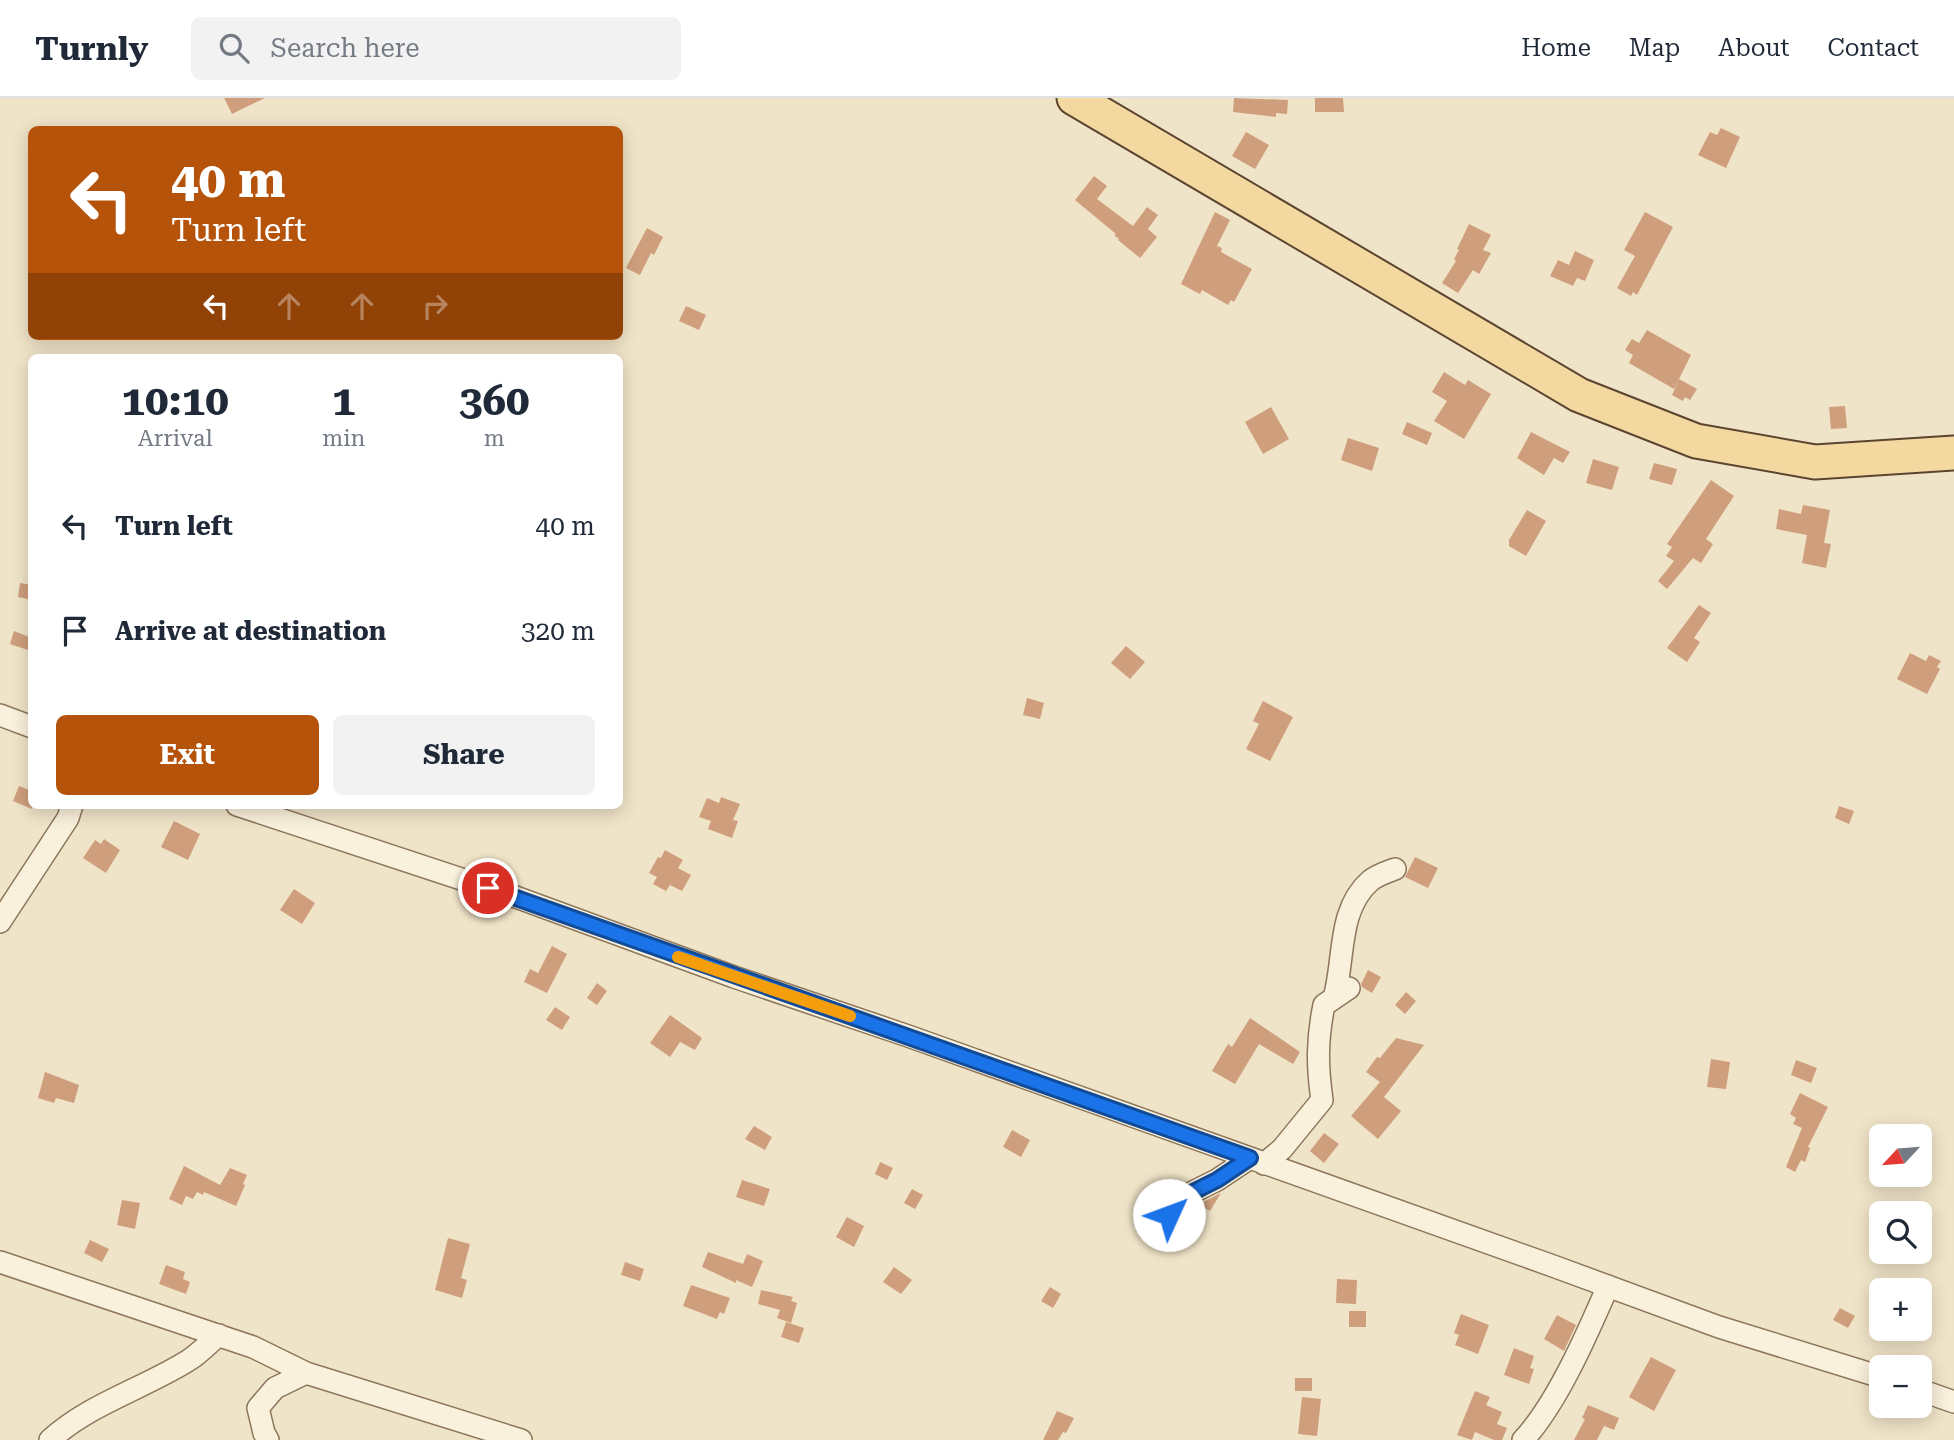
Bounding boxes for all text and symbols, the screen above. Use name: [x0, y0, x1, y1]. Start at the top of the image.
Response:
search box: [191, 17, 681, 80]
text: Turnly: [35, 29, 149, 68]
icon: search: [215, 29, 253, 67]
text: Search here: [271, 33, 419, 63]
text: Home: [1521, 34, 1591, 62]
text: Map: [1629, 34, 1680, 62]
text: About: [1718, 34, 1789, 62]
text: Contact: [1827, 34, 1919, 62]
text: 40 m: [171, 152, 286, 209]
icon: left: [56, 154, 147, 245]
text: Turn left: [171, 211, 306, 249]
icon: left: [197, 287, 235, 325]
icon: ahead: [270, 287, 308, 325]
icon: ahead: [343, 287, 381, 325]
icon: right: [416, 287, 454, 325]
text: 10:10: [122, 376, 229, 425]
text: 1: [332, 376, 356, 425]
text: 360: [459, 376, 529, 425]
text: Arrival: [138, 425, 212, 452]
text: min: [322, 425, 365, 452]
text: m: [484, 425, 505, 452]
icon: left: [56, 507, 94, 545]
text: Turn left: [115, 511, 233, 541]
text: 40 m: [536, 511, 595, 541]
icon: arrive: [56, 612, 94, 650]
text: Arrive at destination: [115, 616, 386, 646]
text: 320 m: [521, 616, 595, 646]
button: Exit: [56, 715, 319, 795]
button: Share: [333, 715, 595, 795]
pin: [458, 858, 518, 918]
icon: arrive: [469, 869, 507, 907]
north arrow: [1869, 1124, 1932, 1186]
map controls: [1869, 1124, 1932, 1418]
position arrow: [1132, 1178, 1206, 1252]
button: search: [1869, 1201, 1932, 1264]
button: +: [1869, 1278, 1932, 1341]
button: −: [1869, 1355, 1932, 1418]

